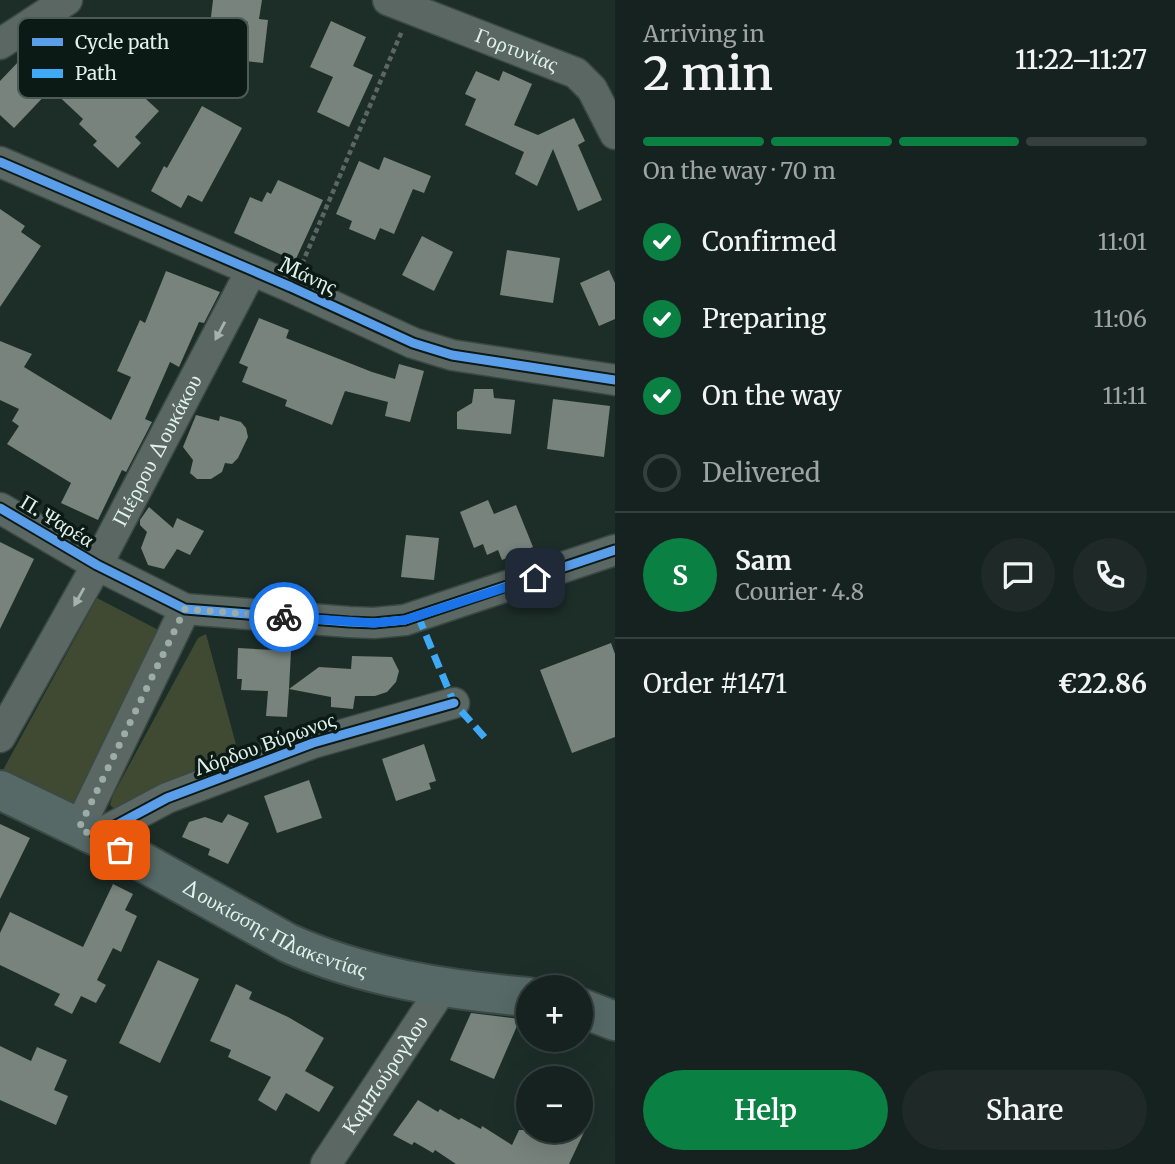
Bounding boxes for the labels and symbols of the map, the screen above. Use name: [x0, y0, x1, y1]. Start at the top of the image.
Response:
legend: [18, 18, 248, 98]
street label: Γορτυνίας: [472, 21, 563, 78]
text: Cycle path: [75, 30, 170, 54]
text: Path: [75, 61, 117, 85]
street label: Μάνης: [275, 251, 342, 300]
one-way arrow: [214, 321, 225, 341]
street label: Πιέρρου Δουκάκου: [106, 369, 208, 531]
street label: Π. Ψαρέα: [16, 488, 99, 553]
pin: [505, 548, 565, 608]
courier: [249, 582, 319, 652]
one-way arrow: [73, 588, 85, 607]
street label: Λόρδου Βύρωνος: [190, 705, 339, 782]
pin: [90, 820, 150, 880]
street label: Δουκίσσης Πλακεντίας: [177, 873, 371, 983]
street label: Καμπούρογλου: [335, 1010, 434, 1139]

